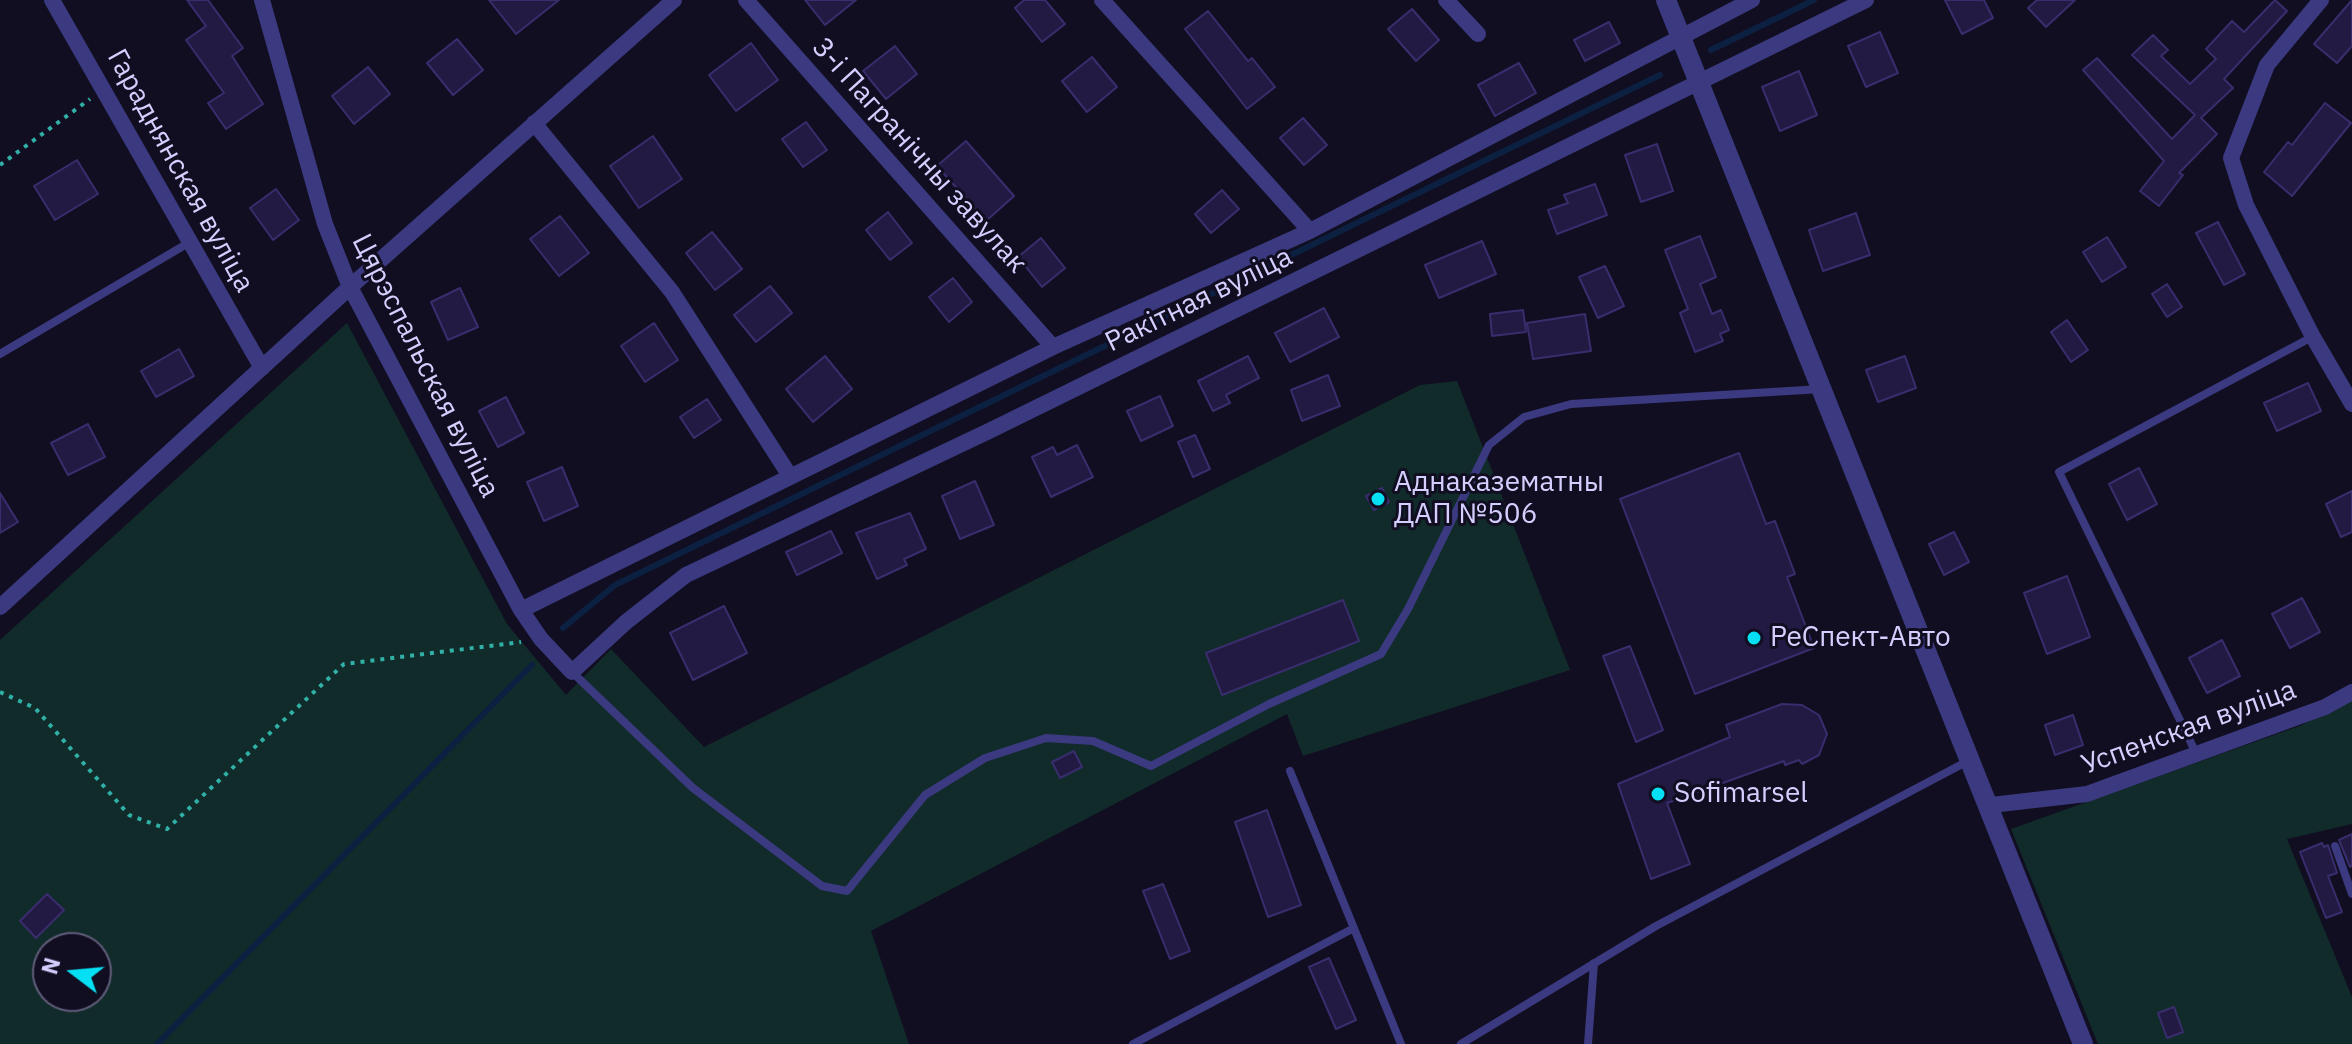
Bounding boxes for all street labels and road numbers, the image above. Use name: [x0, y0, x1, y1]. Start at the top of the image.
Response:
street label: 3-і Пагранічны завулак: [804, 31, 1034, 281]
street label: Гараднянская вуліца: [99, 44, 261, 298]
street label: Цярэспальская вуліца: [344, 229, 506, 503]
street label: Ракітная вуліца: [1100, 240, 1298, 360]
street label: Успенская вуліца: [2077, 674, 2301, 782]

